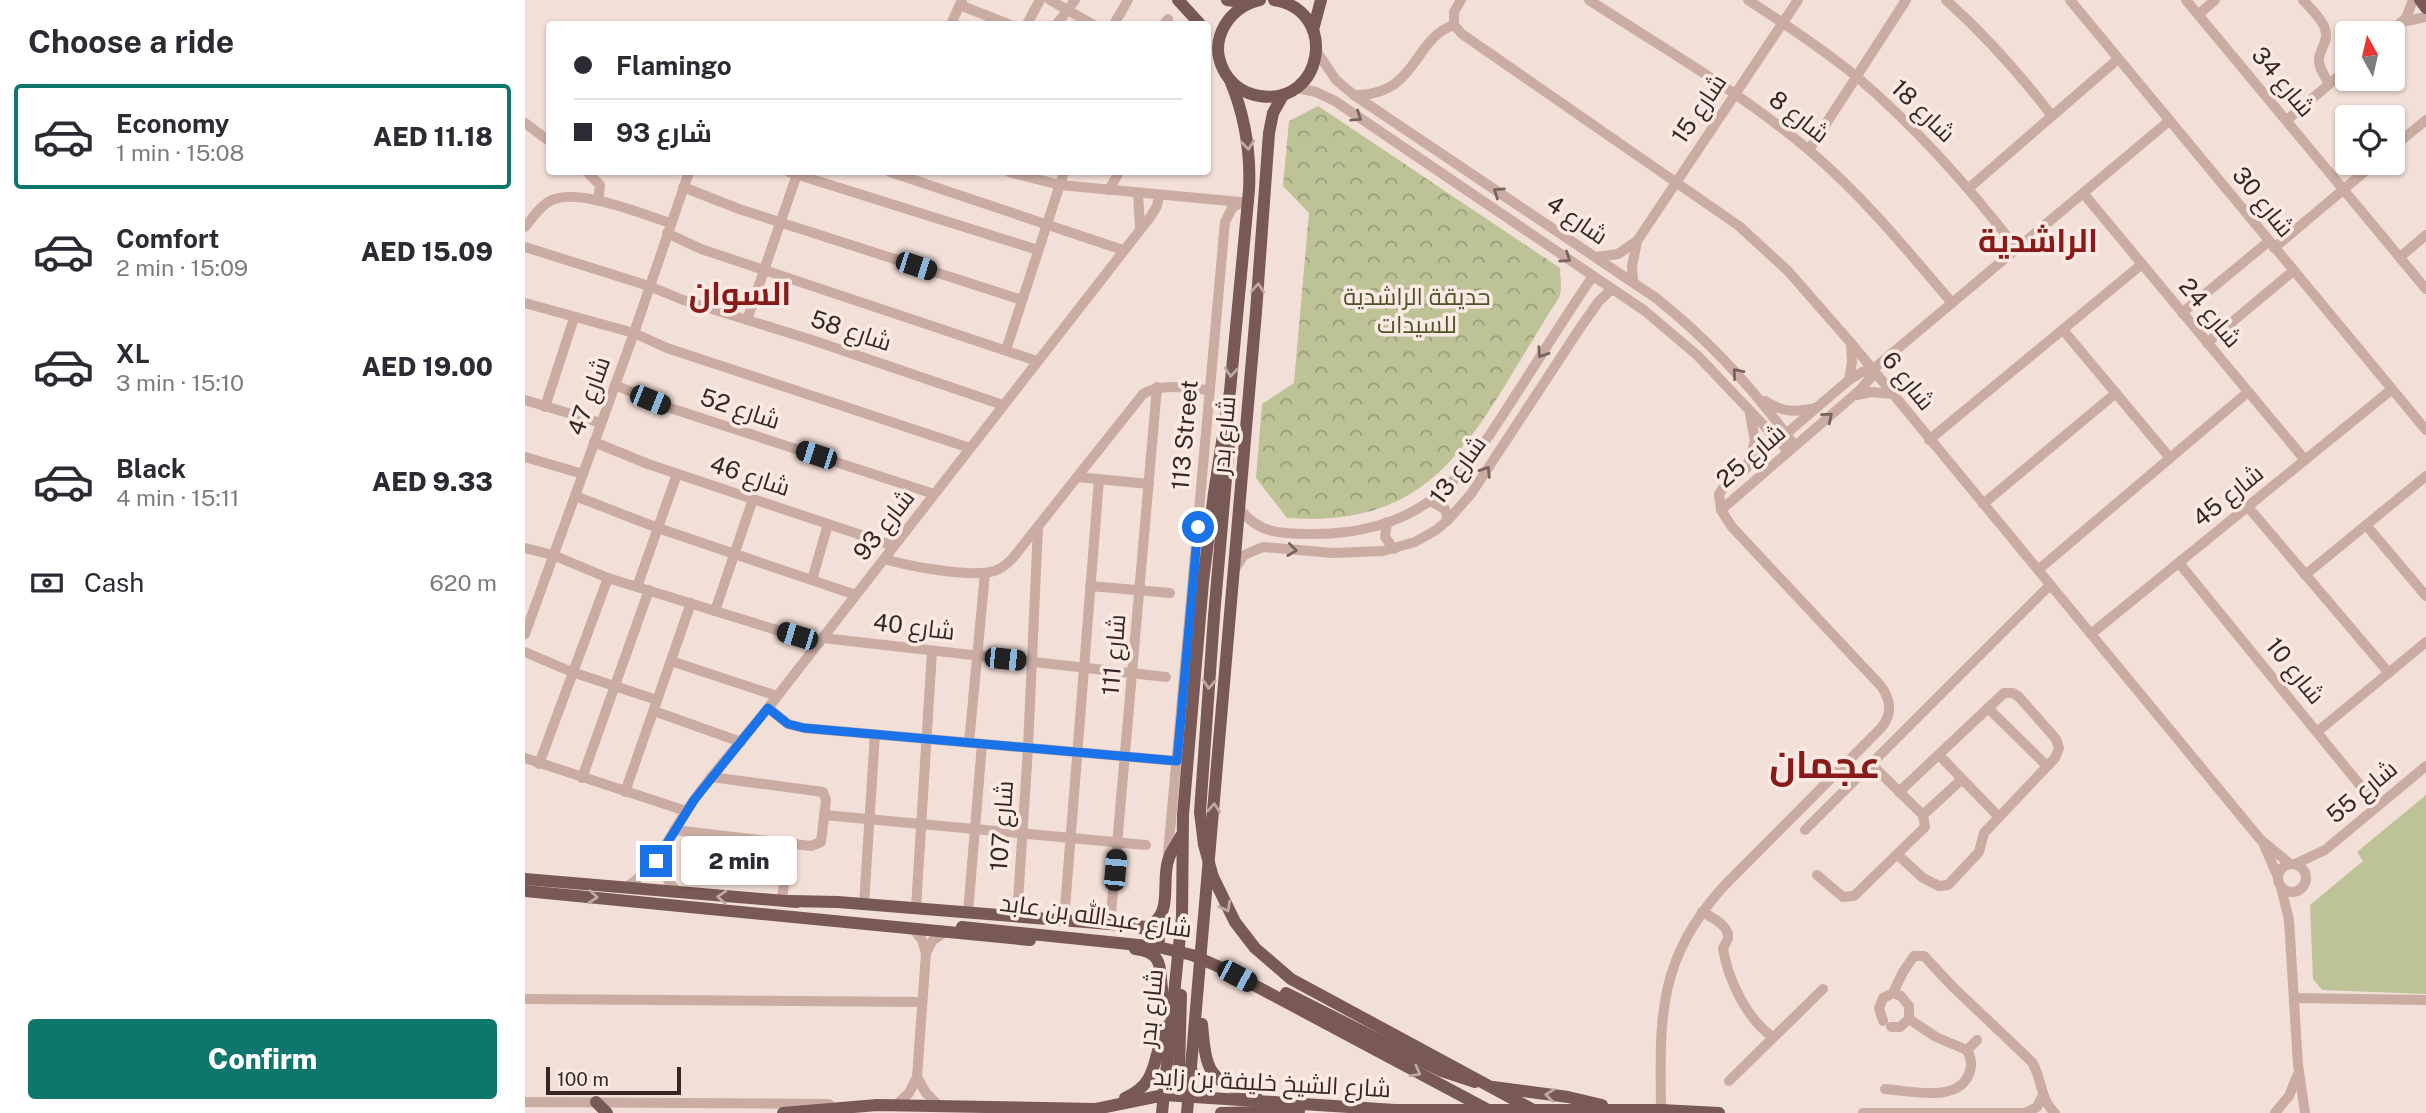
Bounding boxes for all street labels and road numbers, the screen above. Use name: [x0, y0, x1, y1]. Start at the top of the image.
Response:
street label: شارع 34: [2244, 41, 2321, 124]
street label: شارع 15: [1665, 68, 1734, 150]
street label: شارع 18: [1884, 73, 1961, 149]
street label: شارع 8: [1762, 84, 1835, 151]
street label: شارع 30: [2225, 161, 2300, 244]
street label: شارع 4: [1540, 189, 1613, 252]
street label: شارع 24: [2171, 272, 2248, 355]
street label: شارع 58: [806, 304, 895, 359]
street label: شارع 6: [1874, 345, 1941, 417]
street label: شارع 47: [561, 352, 618, 440]
street label: 113 Street: [1165, 379, 1203, 491]
street label: شارع 52: [696, 382, 784, 437]
street label: شارع بدر: [1205, 395, 1243, 477]
street label: شارع 25: [1710, 418, 1792, 495]
street label: شارع 13: [1423, 430, 1494, 511]
street label: شارع 46: [706, 449, 794, 504]
street label: شارع 45: [2186, 458, 2270, 534]
street label: شارع 93: [847, 483, 922, 567]
street label: شارع 40: [871, 607, 957, 648]
street label: شارع 111: [1095, 613, 1133, 697]
street label: شارع 10: [2258, 632, 2331, 711]
street label: شارع 55: [2321, 754, 2404, 831]
street label: شارع 107: [984, 780, 1021, 872]
street label: شارع عبدالله بن عابد: [998, 887, 1194, 945]
street label: شارع بدر: [1132, 968, 1171, 1050]
street label: شارع الشيخ خليفة بن زايد: [1152, 1062, 1392, 1105]

